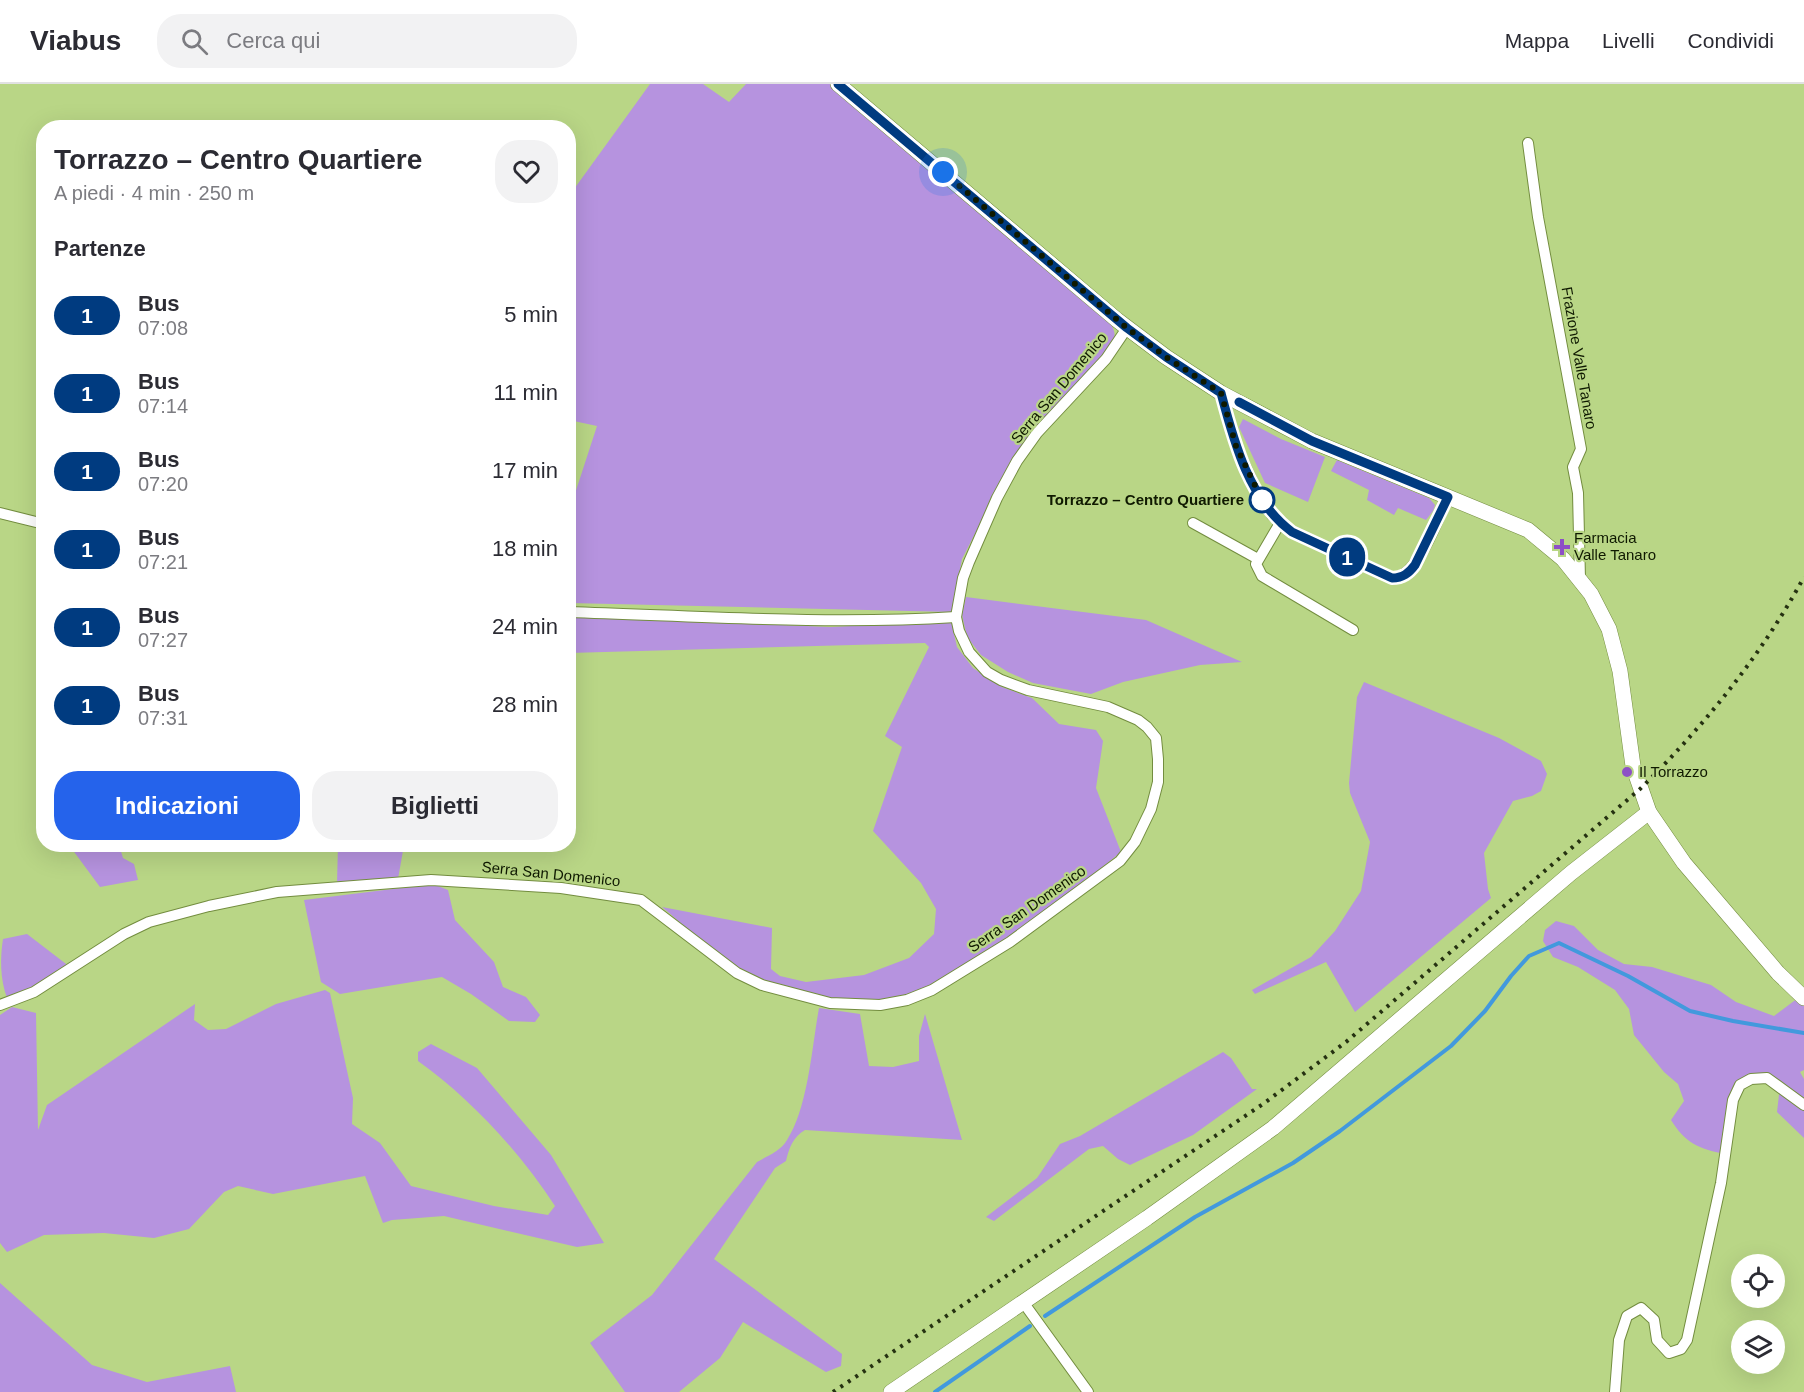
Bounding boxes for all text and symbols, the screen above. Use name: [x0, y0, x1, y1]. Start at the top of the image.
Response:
search box: [157, 14, 577, 68]
text: Viabus: [30, 25, 121, 56]
icon: search: [178, 25, 211, 58]
text: Cerca qui: [226, 28, 320, 53]
text: Mappa: [1505, 29, 1569, 52]
text: Livelli: [1602, 29, 1655, 52]
text: Condividi: [1688, 29, 1774, 52]
button: heart: [495, 140, 558, 203]
text: Torrazzo – Centro Quartiere: [54, 144, 422, 175]
your location: [928, 157, 958, 187]
text: A piedi · 4 min · 250 m: [54, 182, 254, 204]
text: Partenze: [54, 236, 146, 261]
street label: Frazione Valle Tanaro: [1559, 285, 1600, 431]
text: Bus: [138, 291, 180, 316]
text: 5 min: [504, 302, 558, 327]
text: 1: [81, 304, 93, 327]
text: 07:08: [138, 317, 188, 339]
street label: Serra San Domenico: [1007, 329, 1110, 446]
text: Bus: [138, 369, 180, 394]
text: 11 min: [494, 380, 558, 405]
text: 1: [81, 382, 93, 405]
text: 07:14: [138, 395, 188, 417]
text: Bus: [138, 447, 180, 472]
text: 17 min: [492, 458, 558, 483]
text: 1: [81, 460, 93, 483]
text: 07:20: [138, 473, 188, 495]
marker: Torrazzo – Centro Quartiere: [1249, 487, 1275, 513]
place label: Torrazzo – Centro Quartiere: [1047, 491, 1244, 508]
text: Bus: [138, 525, 180, 550]
place label: Farmacia Valle Tanaro: [1574, 529, 1656, 563]
text: 18 min: [492, 536, 558, 561]
text: 1: [81, 538, 93, 561]
line badge: 1: [1328, 538, 1366, 576]
marker: Farmacia Valle Tanaro: [1555, 540, 1569, 554]
text: 1: [1341, 546, 1353, 569]
text: 07:21: [138, 551, 188, 573]
text: Bus: [138, 603, 180, 628]
text: 24 min: [492, 614, 558, 639]
text: 1: [81, 616, 93, 639]
text: 07:27: [138, 629, 188, 651]
text: Bus: [138, 681, 180, 706]
text: 28 min: [492, 692, 558, 717]
text: 1: [81, 694, 93, 717]
text: 07:31: [138, 707, 188, 729]
place label: Il Torrazzo: [1639, 763, 1708, 780]
marker: Il Torrazzo: [1620, 765, 1634, 779]
button: Indicazioni: [54, 771, 300, 840]
button: Biglietti: [312, 771, 558, 840]
street label: Serra San Domenico: [481, 858, 621, 889]
street label: Serra San Domenico: [965, 862, 1089, 955]
map controls: [1731, 1254, 1785, 1374]
button: locate: [1731, 1254, 1785, 1308]
button: layers: [1731, 1320, 1785, 1374]

